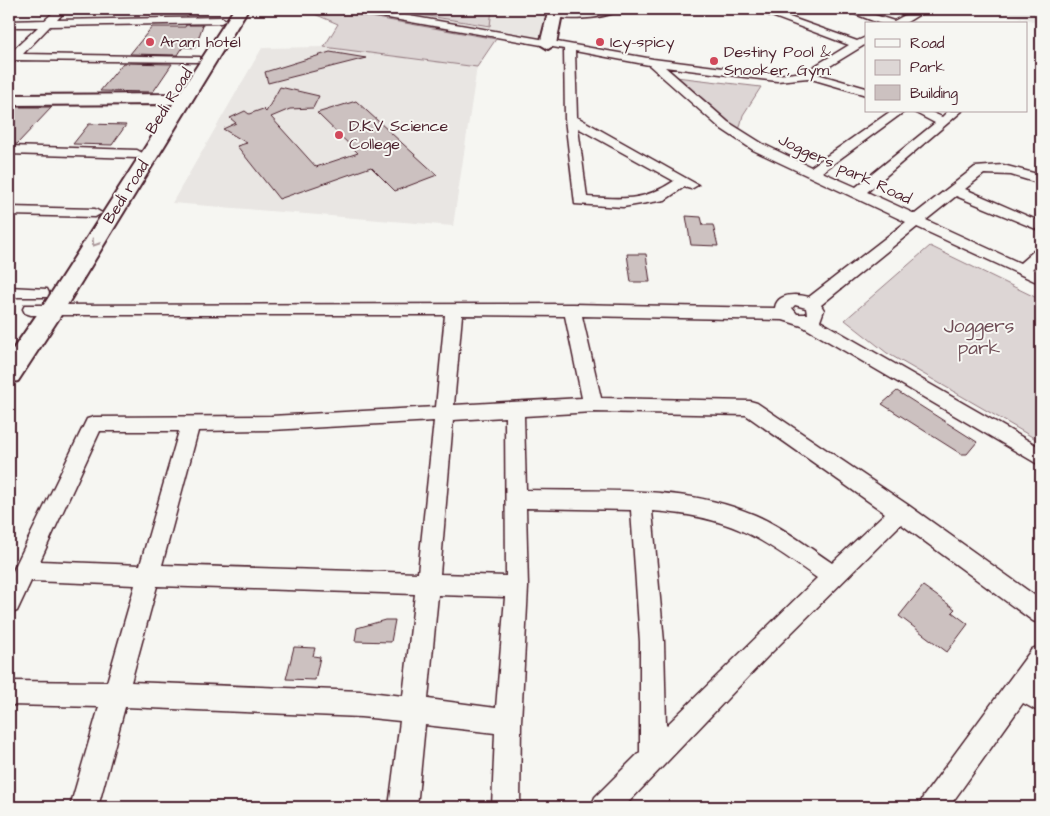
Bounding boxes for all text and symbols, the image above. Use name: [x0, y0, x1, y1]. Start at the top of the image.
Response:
legend: [865, 22, 1028, 112]
place label: Aram hotel: [160, 31, 241, 53]
place label: Icy-spicy: [610, 31, 675, 54]
text: Road: [910, 33, 945, 54]
marker: Aram hotel: [144, 36, 156, 48]
marker: Icy-spicy: [594, 36, 606, 48]
place label: Destiny Pool & Snooker, Gym.: [724, 41, 831, 82]
marker: Destiny Pool & Snooker, Gym.: [708, 55, 720, 67]
text: Park: [910, 57, 945, 78]
street label: Bedi Road: [140, 64, 198, 138]
text: Building: [910, 83, 958, 105]
place label: D.K.V Science College: [349, 115, 449, 156]
street label: Joggers park Road: [774, 128, 915, 210]
marker: D.K.V Science College: [333, 129, 345, 141]
street label: Bedi road: [98, 156, 154, 228]
one-way arrow: [91, 237, 101, 246]
park label: Joggers park: [944, 313, 1014, 362]

